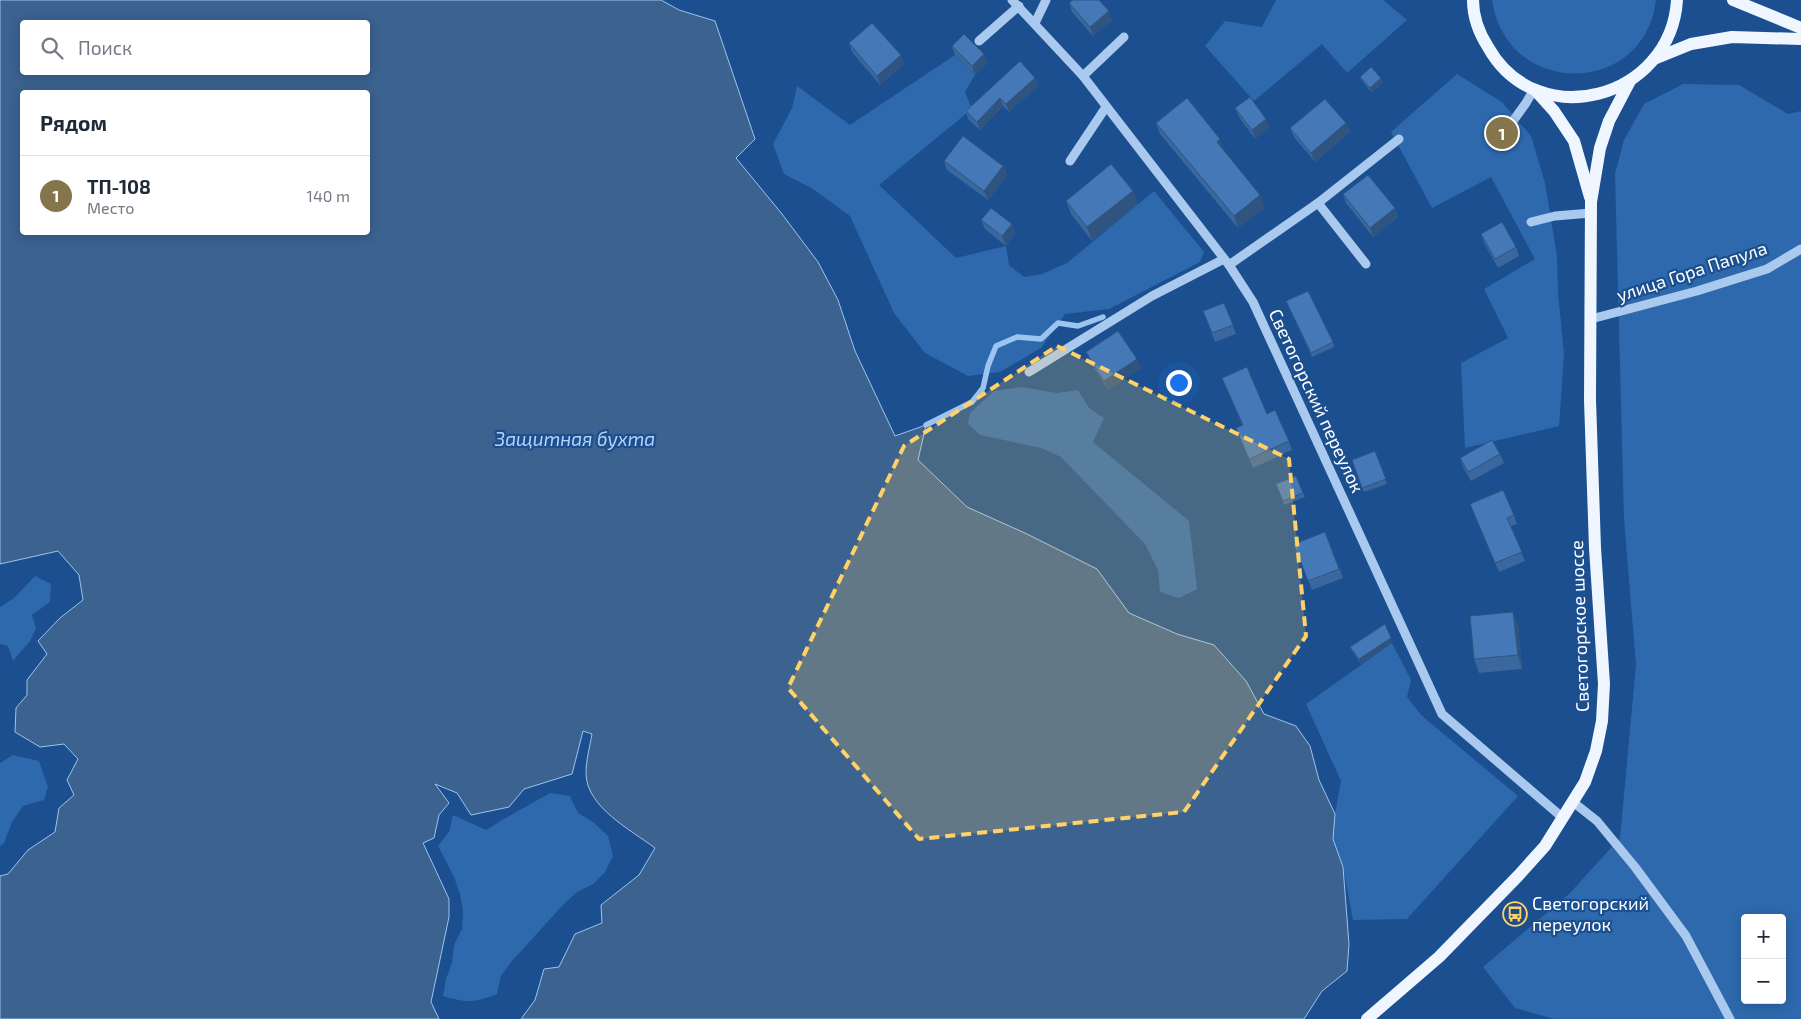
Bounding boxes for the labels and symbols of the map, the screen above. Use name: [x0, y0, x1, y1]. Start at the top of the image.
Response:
pin: 1: [1486, 114, 1518, 152]
street label: улица Гора Папула: [1614, 236, 1770, 306]
street label: Светогорский переулок: [1265, 305, 1369, 496]
your location: [1166, 370, 1192, 396]
water label: Защитная бухта: [494, 427, 655, 450]
street label: Светогорское шоссе: [1565, 540, 1593, 712]
place label: Светогорский переулок: [1532, 892, 1649, 935]
bus stop icon: Светогорский переулок: [1502, 901, 1528, 927]

